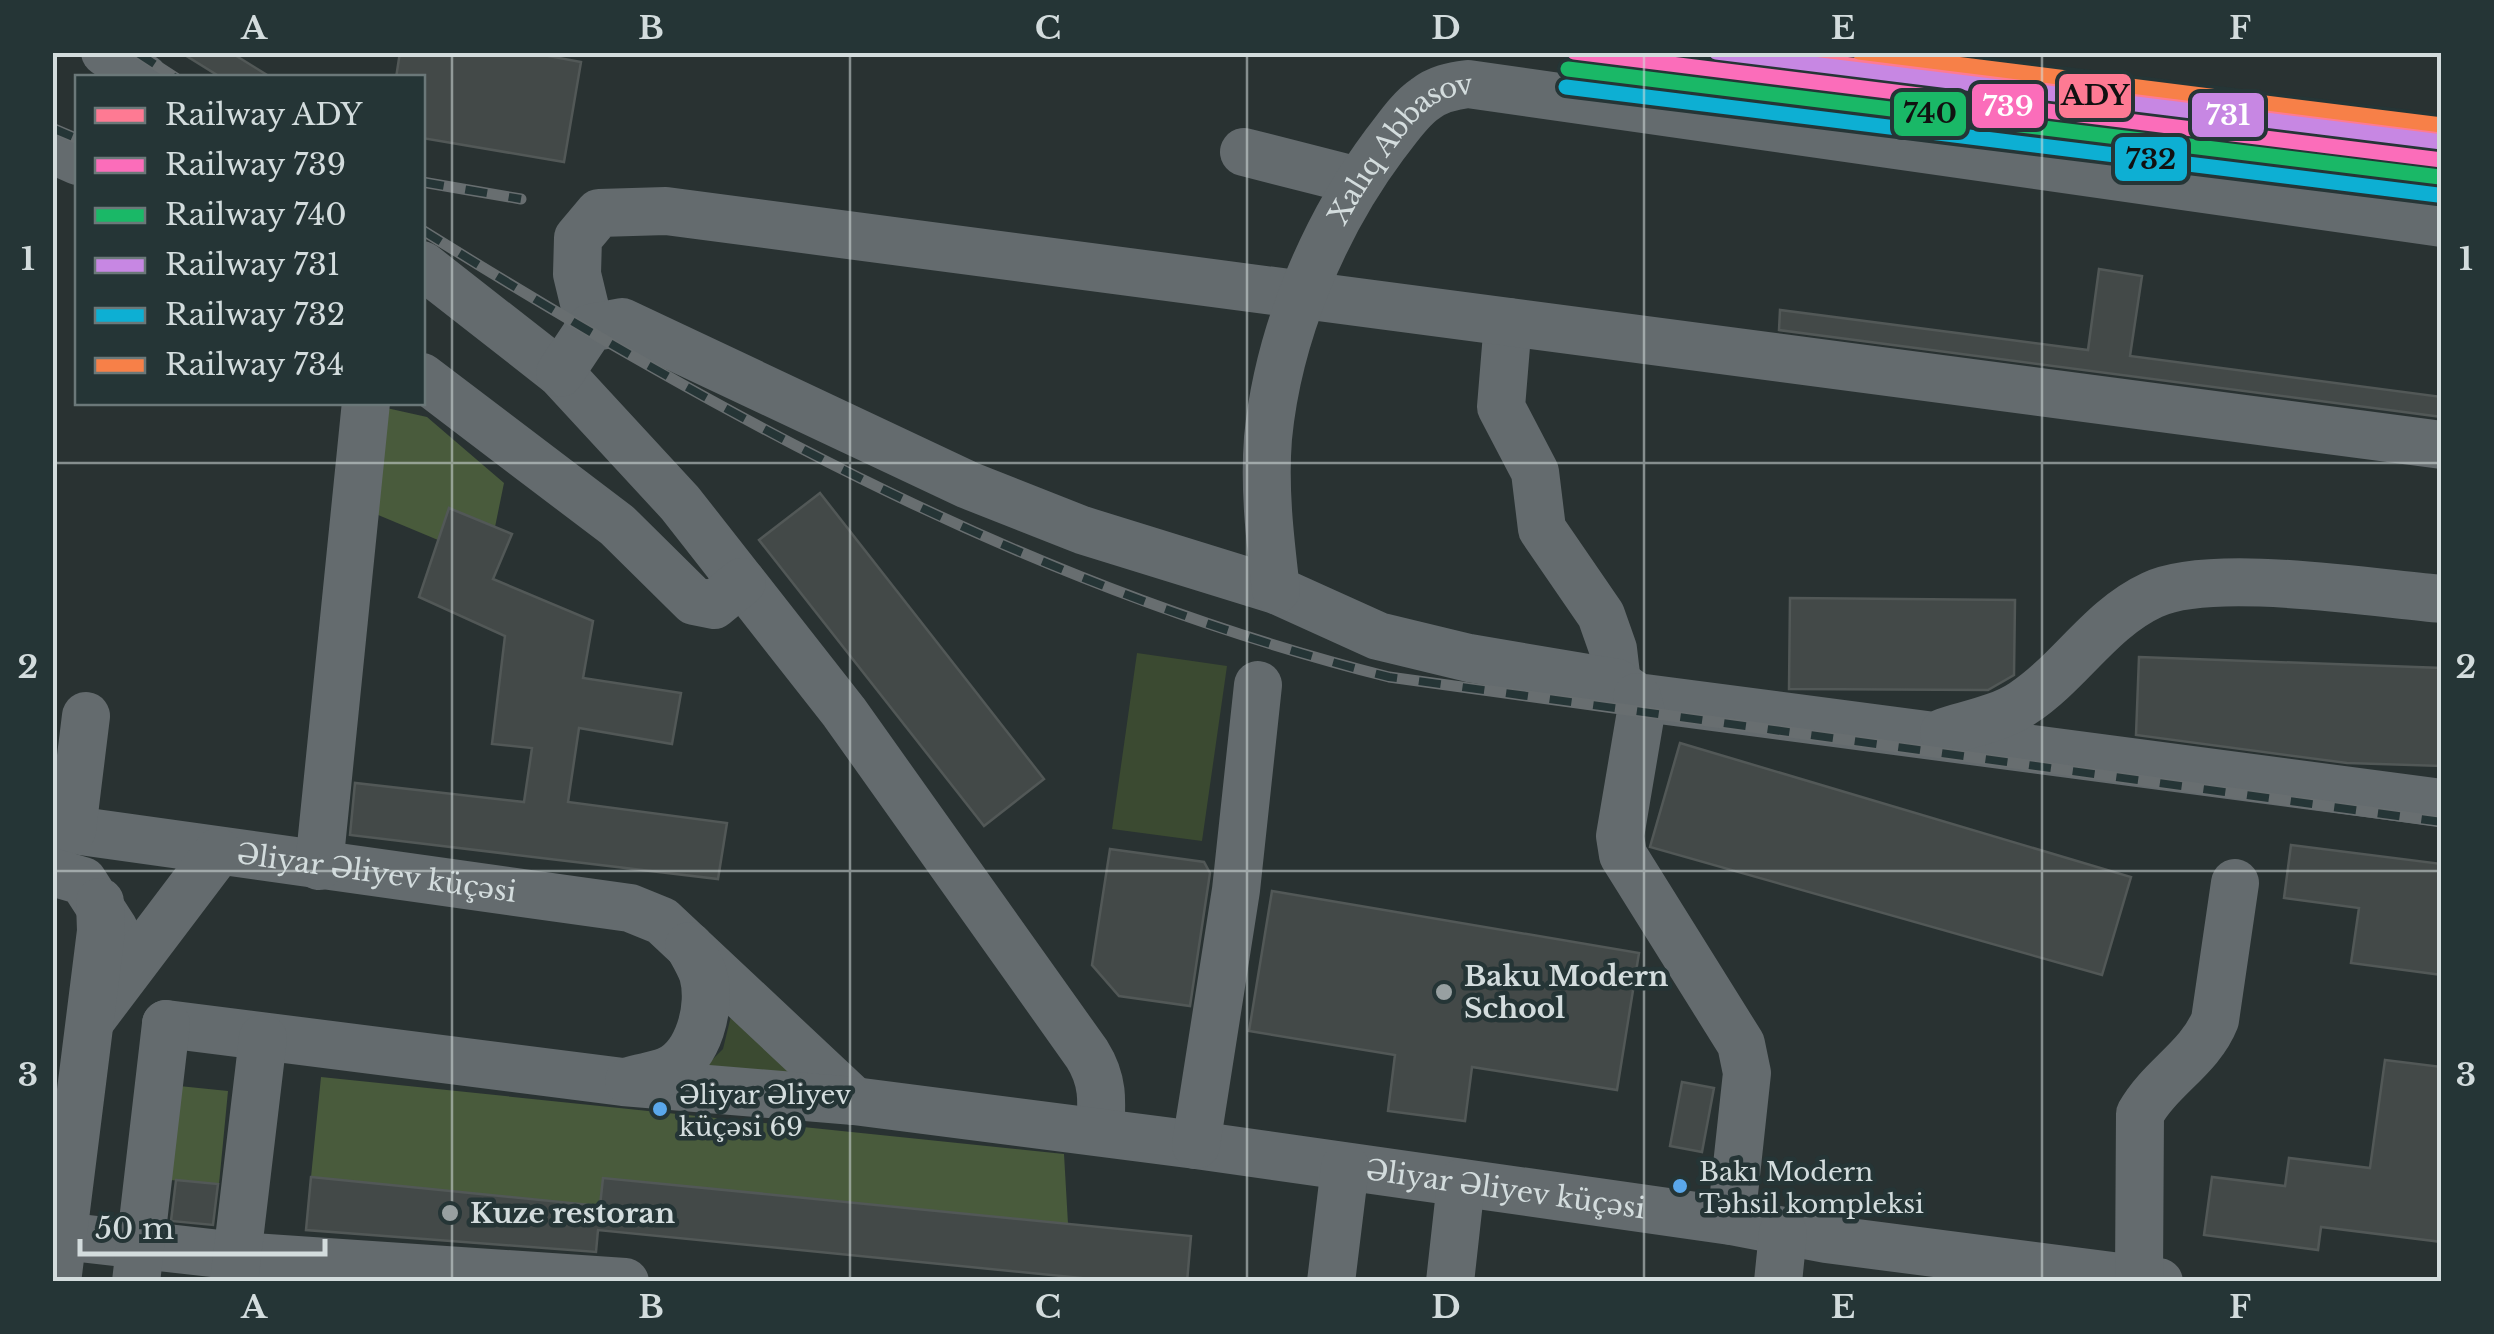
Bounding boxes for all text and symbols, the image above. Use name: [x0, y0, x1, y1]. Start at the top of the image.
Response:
text: A: [240, 8, 268, 48]
text: B: [638, 8, 664, 48]
text: C: [1035, 8, 1061, 48]
text: D: [1431, 8, 1461, 48]
text: E: [1831, 8, 1855, 48]
text: F: [2229, 8, 2251, 48]
street label: Xalıq Abbasov: [1321, 66, 1475, 231]
line badge: ADY: [2057, 72, 2133, 120]
legend: [75, 75, 425, 405]
text: ADY: [2060, 78, 2130, 113]
line badge: 739: [1970, 82, 2046, 130]
text: 739: [1982, 89, 2034, 124]
line badge: 740: [1892, 90, 1968, 138]
line badge: 731: [2190, 91, 2266, 139]
text: Railway ADY: [165, 96, 363, 133]
text: 740: [1903, 96, 1957, 131]
text: 731: [2206, 98, 2250, 133]
line badge: 732: [2113, 135, 2189, 183]
text: 732: [2126, 142, 2176, 177]
text: Railway 739: [165, 146, 346, 183]
text: Railway 740: [165, 196, 347, 233]
text: 1: [21, 239, 35, 279]
text: 1: [2459, 239, 2473, 279]
text: Railway 731: [165, 246, 340, 283]
text: Railway 732: [165, 296, 345, 333]
text: Railway 734: [165, 346, 344, 383]
text: 2: [18, 647, 38, 687]
text: 2: [2456, 647, 2476, 687]
street label: Əliyar Əliyev küçəsi: [235, 836, 519, 910]
place label: Baku Modern School: [1464, 959, 1668, 1026]
marker: Baku Modern School: [1433, 981, 1455, 1003]
text: 3: [18, 1055, 38, 1095]
text: 3: [2456, 1055, 2476, 1095]
place label: Əliyar Əliyev küçəsi 69: [679, 1079, 851, 1143]
marker: Əliyar Əliyev küçəsi 69: [650, 1099, 670, 1119]
street label: Əliyar Əliyev küçəsi: [1364, 1152, 1648, 1227]
place label: Bakı Modern Təhsil kompleksi: [1699, 1156, 1924, 1220]
marker: Bakı Modern Təhsil kompleksi: [1670, 1176, 1690, 1196]
scale bar: [80, 1194, 325, 1256]
place label: Kuze restoran: [470, 1196, 675, 1231]
marker: Kuze restoran: [439, 1202, 461, 1224]
text: 50 m: [95, 1210, 174, 1247]
text: A: [240, 1287, 268, 1327]
text: B: [638, 1287, 664, 1327]
text: C: [1035, 1287, 1061, 1327]
text: D: [1431, 1287, 1461, 1327]
text: E: [1831, 1287, 1855, 1327]
text: F: [2229, 1287, 2251, 1327]

